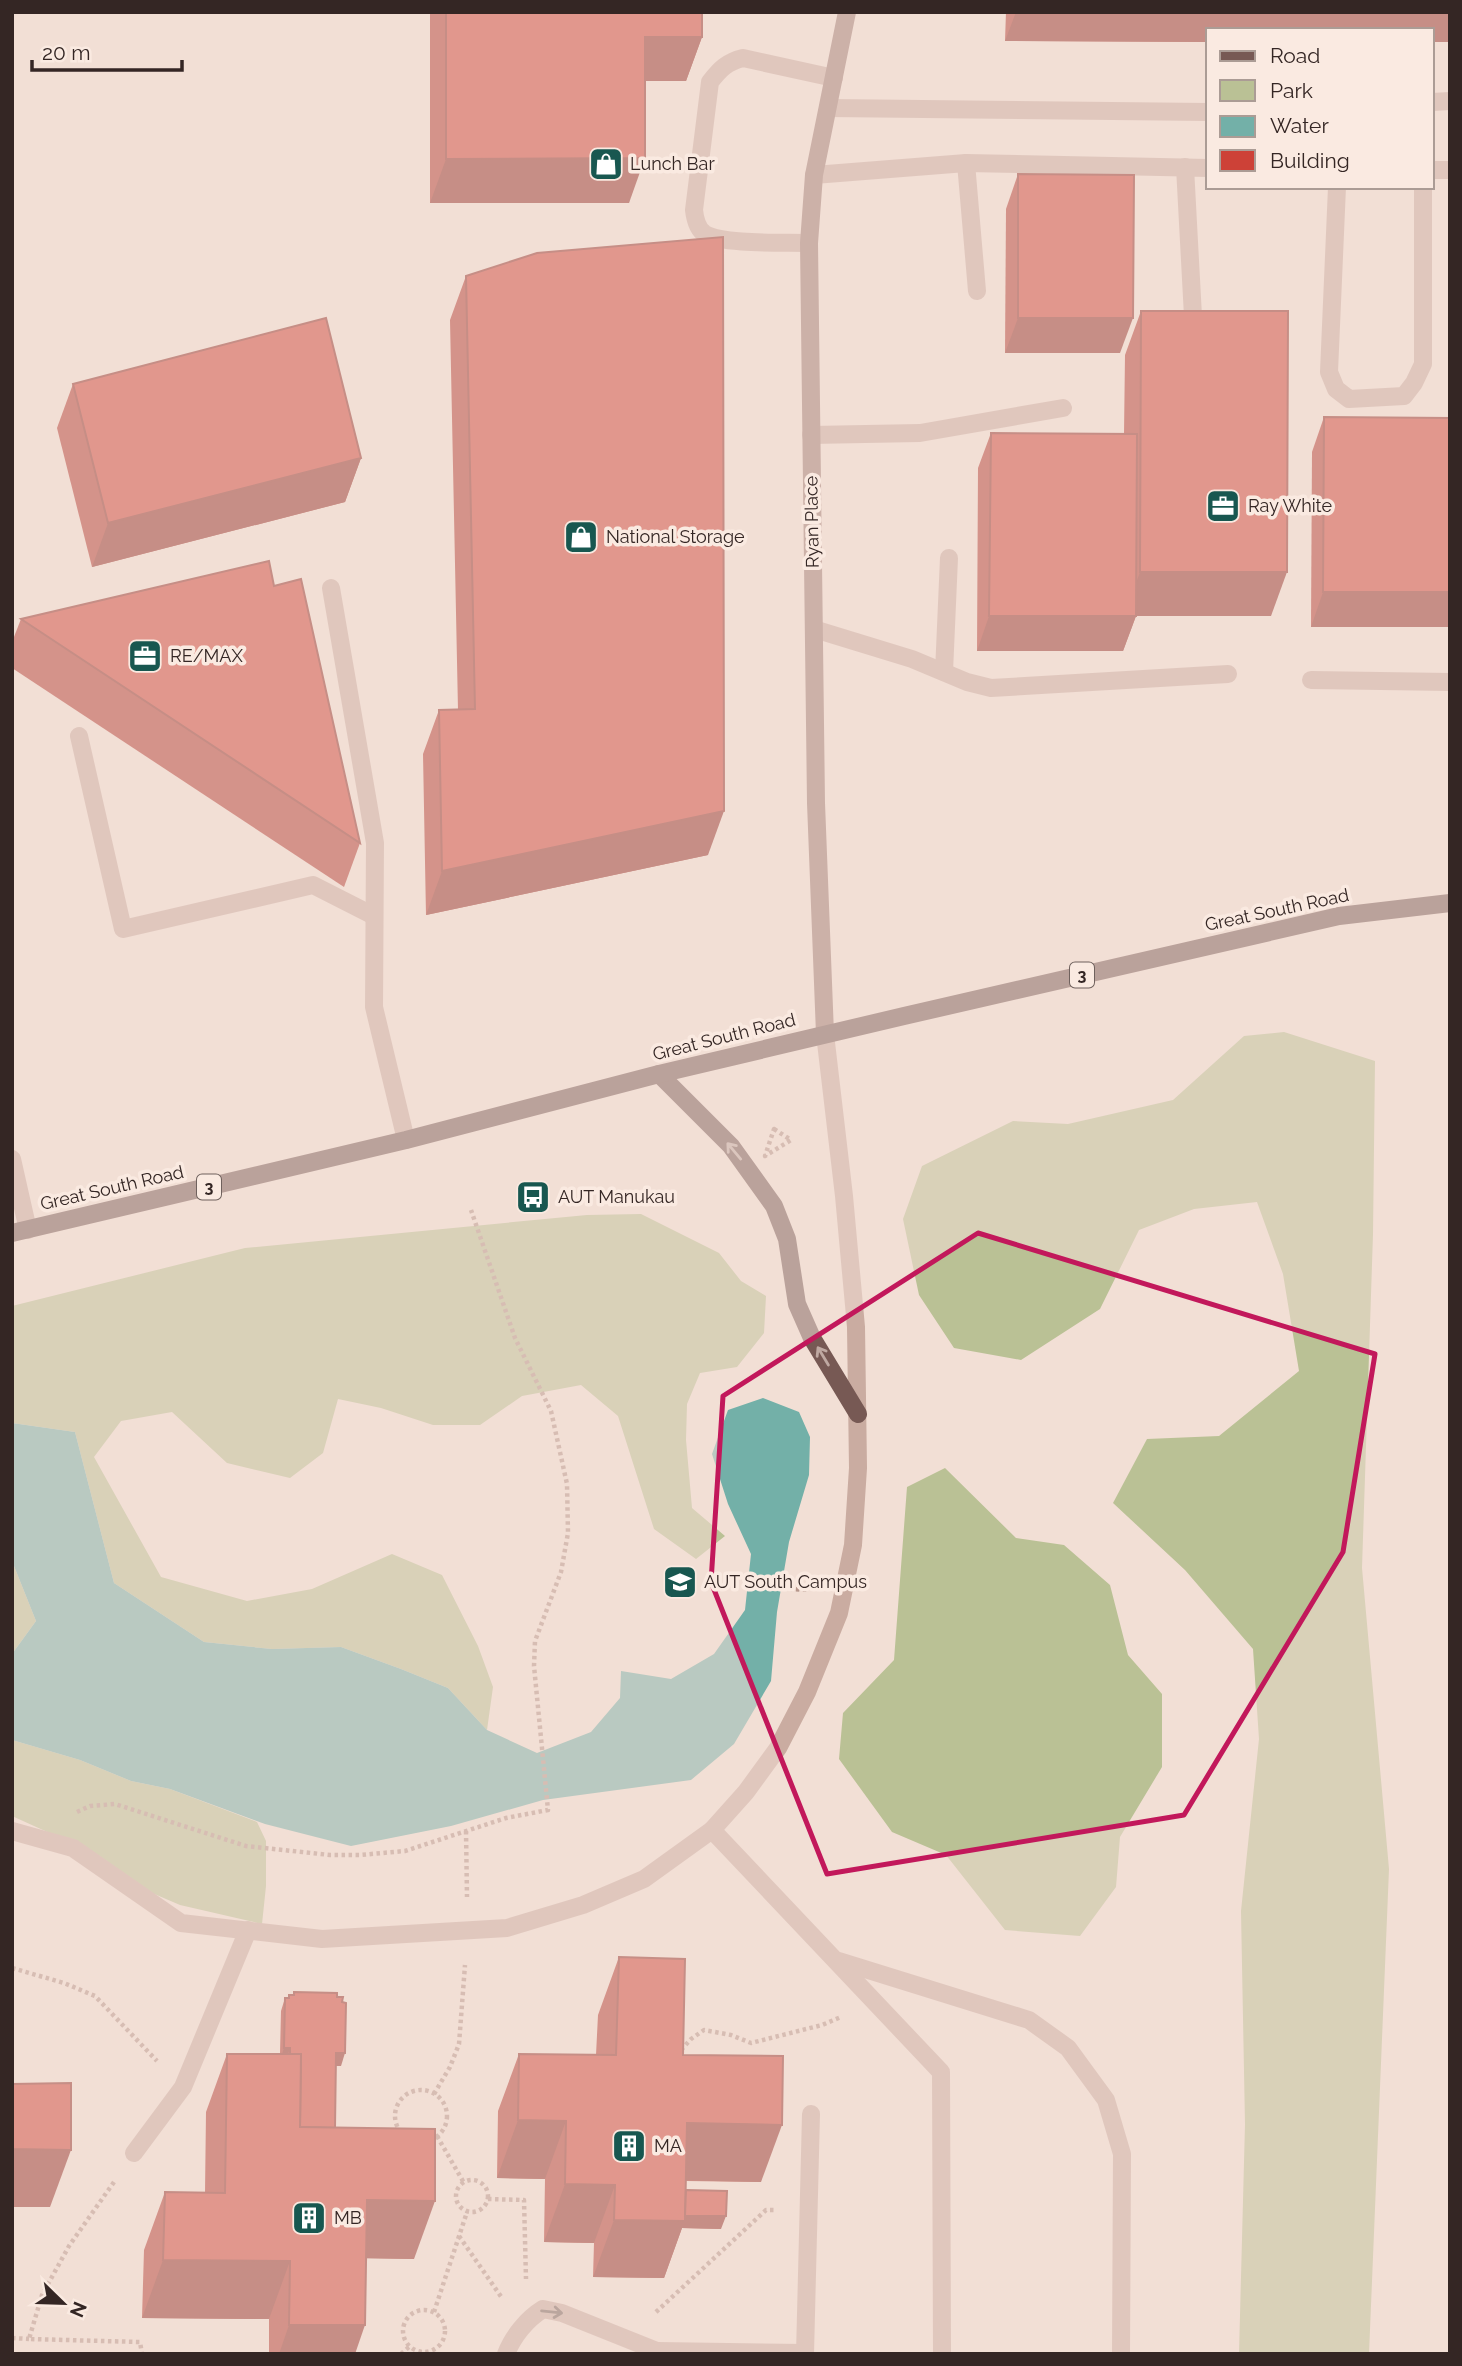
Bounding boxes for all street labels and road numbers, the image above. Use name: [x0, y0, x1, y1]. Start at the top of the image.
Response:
street label: Ryan Place: [800, 475, 823, 568]
street label: Great South Road: [1203, 884, 1351, 935]
road number: 3: [1070, 962, 1094, 987]
street label: Great South Road: [650, 1009, 797, 1064]
street label: Great South Road: [38, 1161, 186, 1214]
road number: 3: [197, 1175, 221, 1200]

